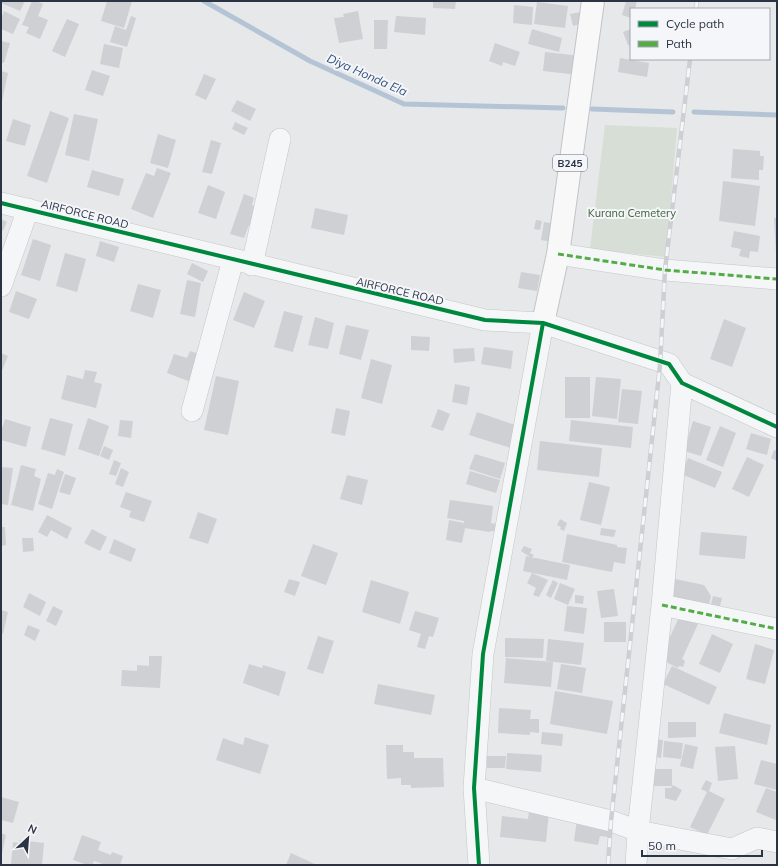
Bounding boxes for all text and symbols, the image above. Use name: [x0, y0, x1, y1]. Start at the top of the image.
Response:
legend: [630, 8, 770, 60]
text: Cycle path: [666, 16, 724, 31]
text: Path: [666, 36, 692, 51]
water label: Diya Honda Ela: [325, 50, 410, 99]
road number: B245: [553, 155, 587, 171]
street label: AIRFORCE ROAD: [40, 196, 130, 232]
park label: Kurana Cemetery: [588, 206, 676, 220]
street label: AIRFORCE ROAD: [355, 274, 445, 308]
north arrow: [8, 818, 48, 858]
text: N: [26, 821, 39, 837]
scale bar: [642, 832, 762, 858]
text: 50 m: [648, 838, 676, 853]

